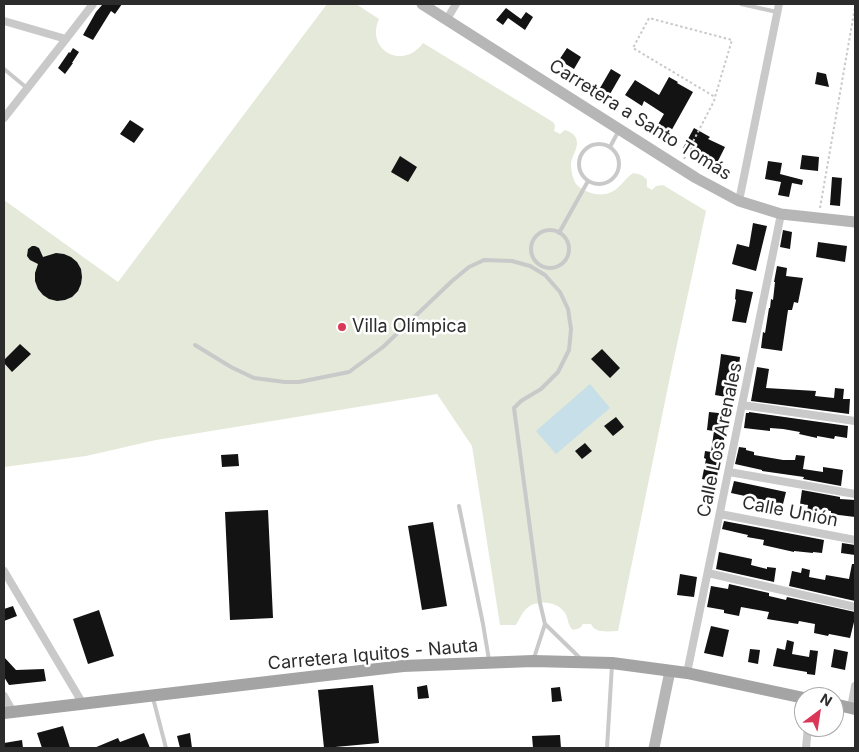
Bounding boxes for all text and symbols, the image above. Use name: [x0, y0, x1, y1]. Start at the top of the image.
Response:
street label: Carretera a Santo Tomás: [545, 55, 735, 185]
place label: Villa Olímpica: [352, 316, 467, 338]
marker: Villa Olímpica: [336, 321, 348, 333]
street label: Calle Los Arenales: [693, 361, 747, 519]
street label: Calle Unión: [740, 492, 840, 532]
street label: Carretera Iquitos - Nauta: [267, 635, 479, 675]
north arrow: [794, 687, 844, 737]
text: N: [818, 690, 835, 710]

